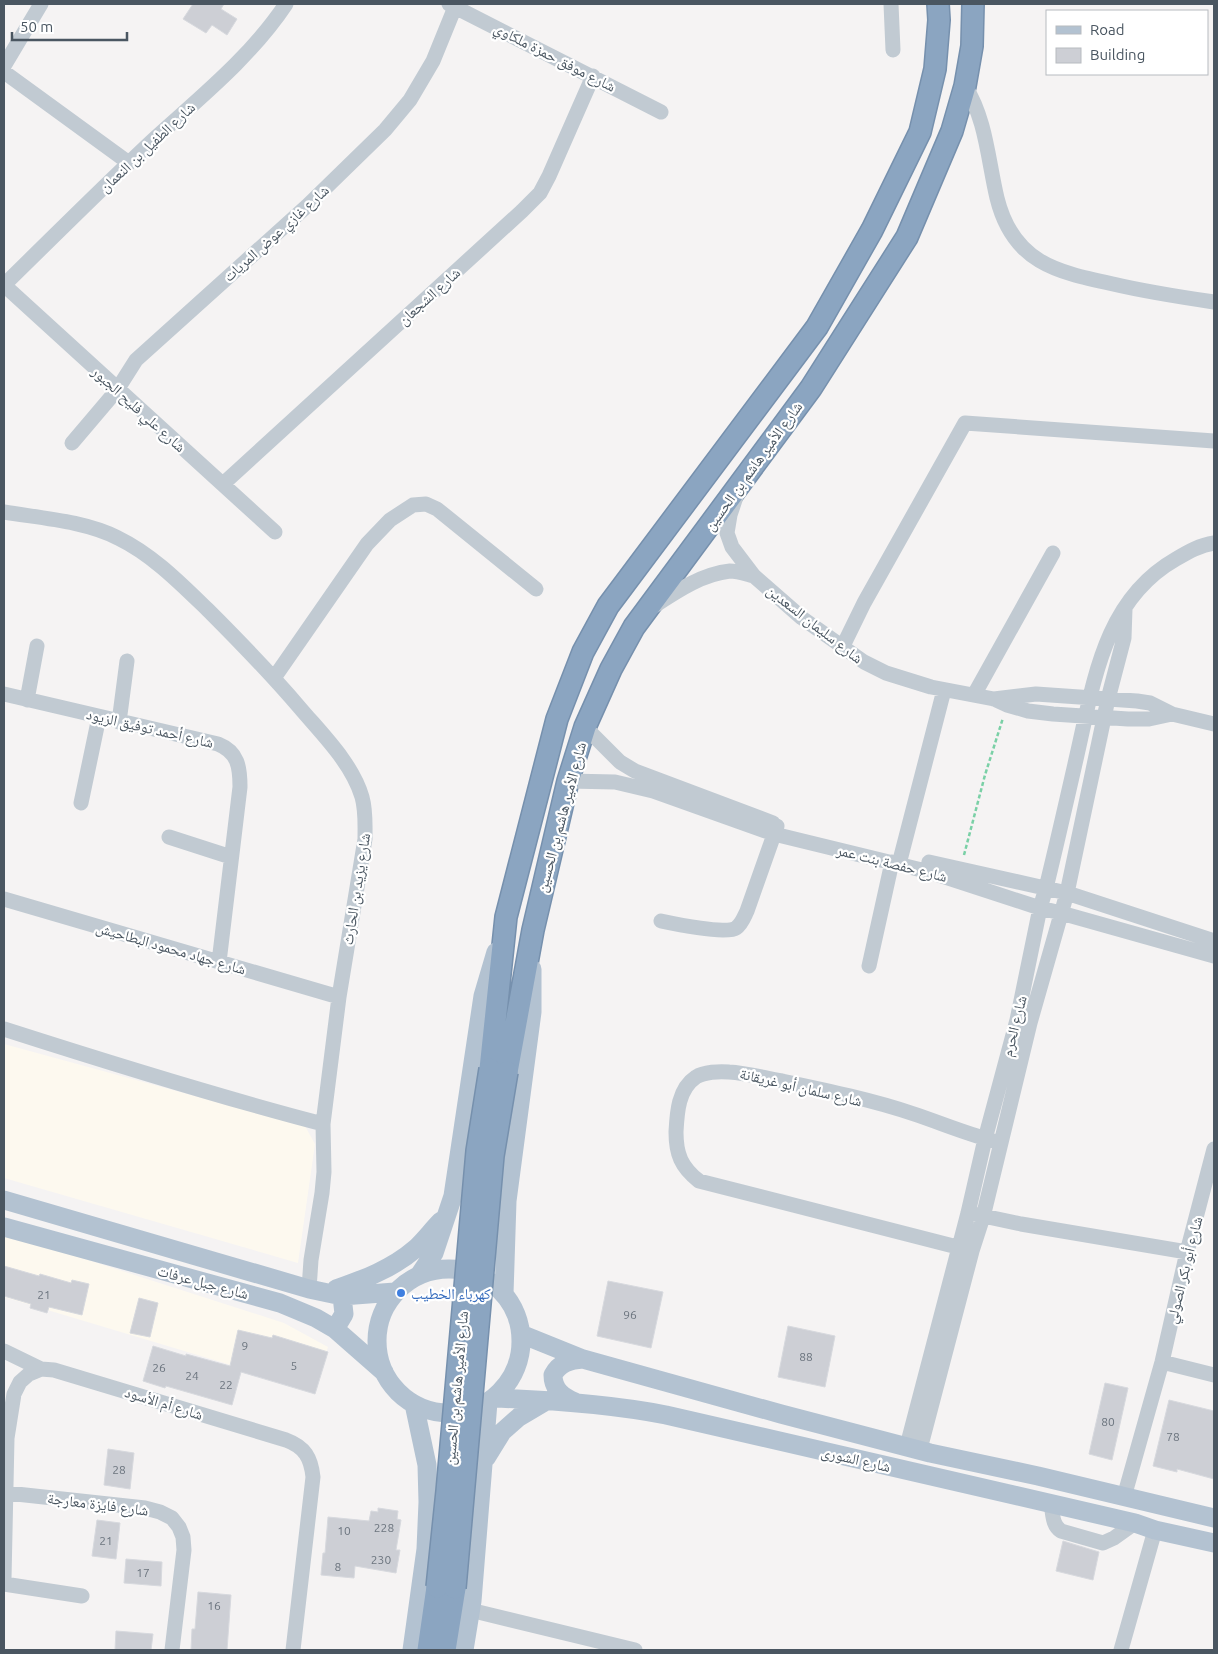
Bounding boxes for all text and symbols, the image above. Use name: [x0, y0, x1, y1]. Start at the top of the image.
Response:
scale bar: [12, 10, 128, 42]
legend: [1046, 10, 1208, 75]
text: 50 m: [20, 18, 53, 35]
street label: شارع موفق حمزة ملكاوي: [490, 19, 619, 98]
text: Road: [1090, 21, 1125, 38]
text: Building: [1090, 46, 1145, 63]
street label: شارع الطفيل بن النعمان: [96, 98, 200, 197]
street label: شارع غازي عوض المريات: [220, 181, 335, 288]
street label: شارع الشجعان: [395, 264, 465, 330]
street label: شارع علي فليح الجبور: [86, 362, 189, 458]
street label: شارع الأمير هاشم بن الحسين: [701, 398, 807, 535]
street label: شارع سليمان السعدين: [762, 581, 866, 668]
street label: شارع أحمد توفيق الزيود: [84, 705, 215, 753]
street label: شارع الأمير هاشم بن الحسين: [533, 740, 591, 895]
street label: شارع يزيد بن الحارث: [339, 832, 375, 946]
street label: شارع حفصة بنت عمر: [834, 841, 949, 887]
street label: شارع جهاد محمود البطاحيش: [94, 918, 248, 979]
street label: شارع الحرم: [998, 994, 1032, 1059]
street label: شارع سلمان أبو غريقانة: [738, 1065, 864, 1111]
street label: شارع أبو بكر الصولي: [1163, 1215, 1209, 1326]
street label: شارع جبل عرفات: [155, 1262, 250, 1304]
place label: كهرباء الخطيب: [411, 1285, 491, 1303]
marker: كهرباء الخطيب: [395, 1287, 407, 1299]
house number: 21: [37, 1288, 51, 1301]
house number: 96: [623, 1308, 637, 1321]
street label: شارع الأمير هاشم بن الحسين: [441, 1310, 473, 1466]
house number: 9: [242, 1339, 248, 1352]
house number: 88: [799, 1350, 813, 1363]
house number: 5: [291, 1359, 297, 1372]
house number: 26: [152, 1361, 166, 1374]
house number: 24: [185, 1369, 199, 1382]
house number: 22: [219, 1378, 233, 1391]
street label: شارع أم الأسود: [122, 1383, 205, 1425]
house number: 80: [1101, 1415, 1115, 1428]
house number: 78: [1166, 1430, 1180, 1443]
street label: شارع الشورى: [819, 1443, 892, 1477]
house number: 28: [112, 1463, 126, 1476]
street label: شارع فايزة معارجة: [46, 1489, 150, 1521]
house number: 228: [374, 1521, 394, 1534]
house number: 10: [337, 1524, 351, 1537]
house number: 21: [99, 1534, 113, 1547]
house number: 230: [371, 1553, 391, 1566]
house number: 8: [335, 1560, 342, 1573]
house number: 17: [136, 1566, 150, 1579]
house number: 16: [207, 1599, 221, 1612]

